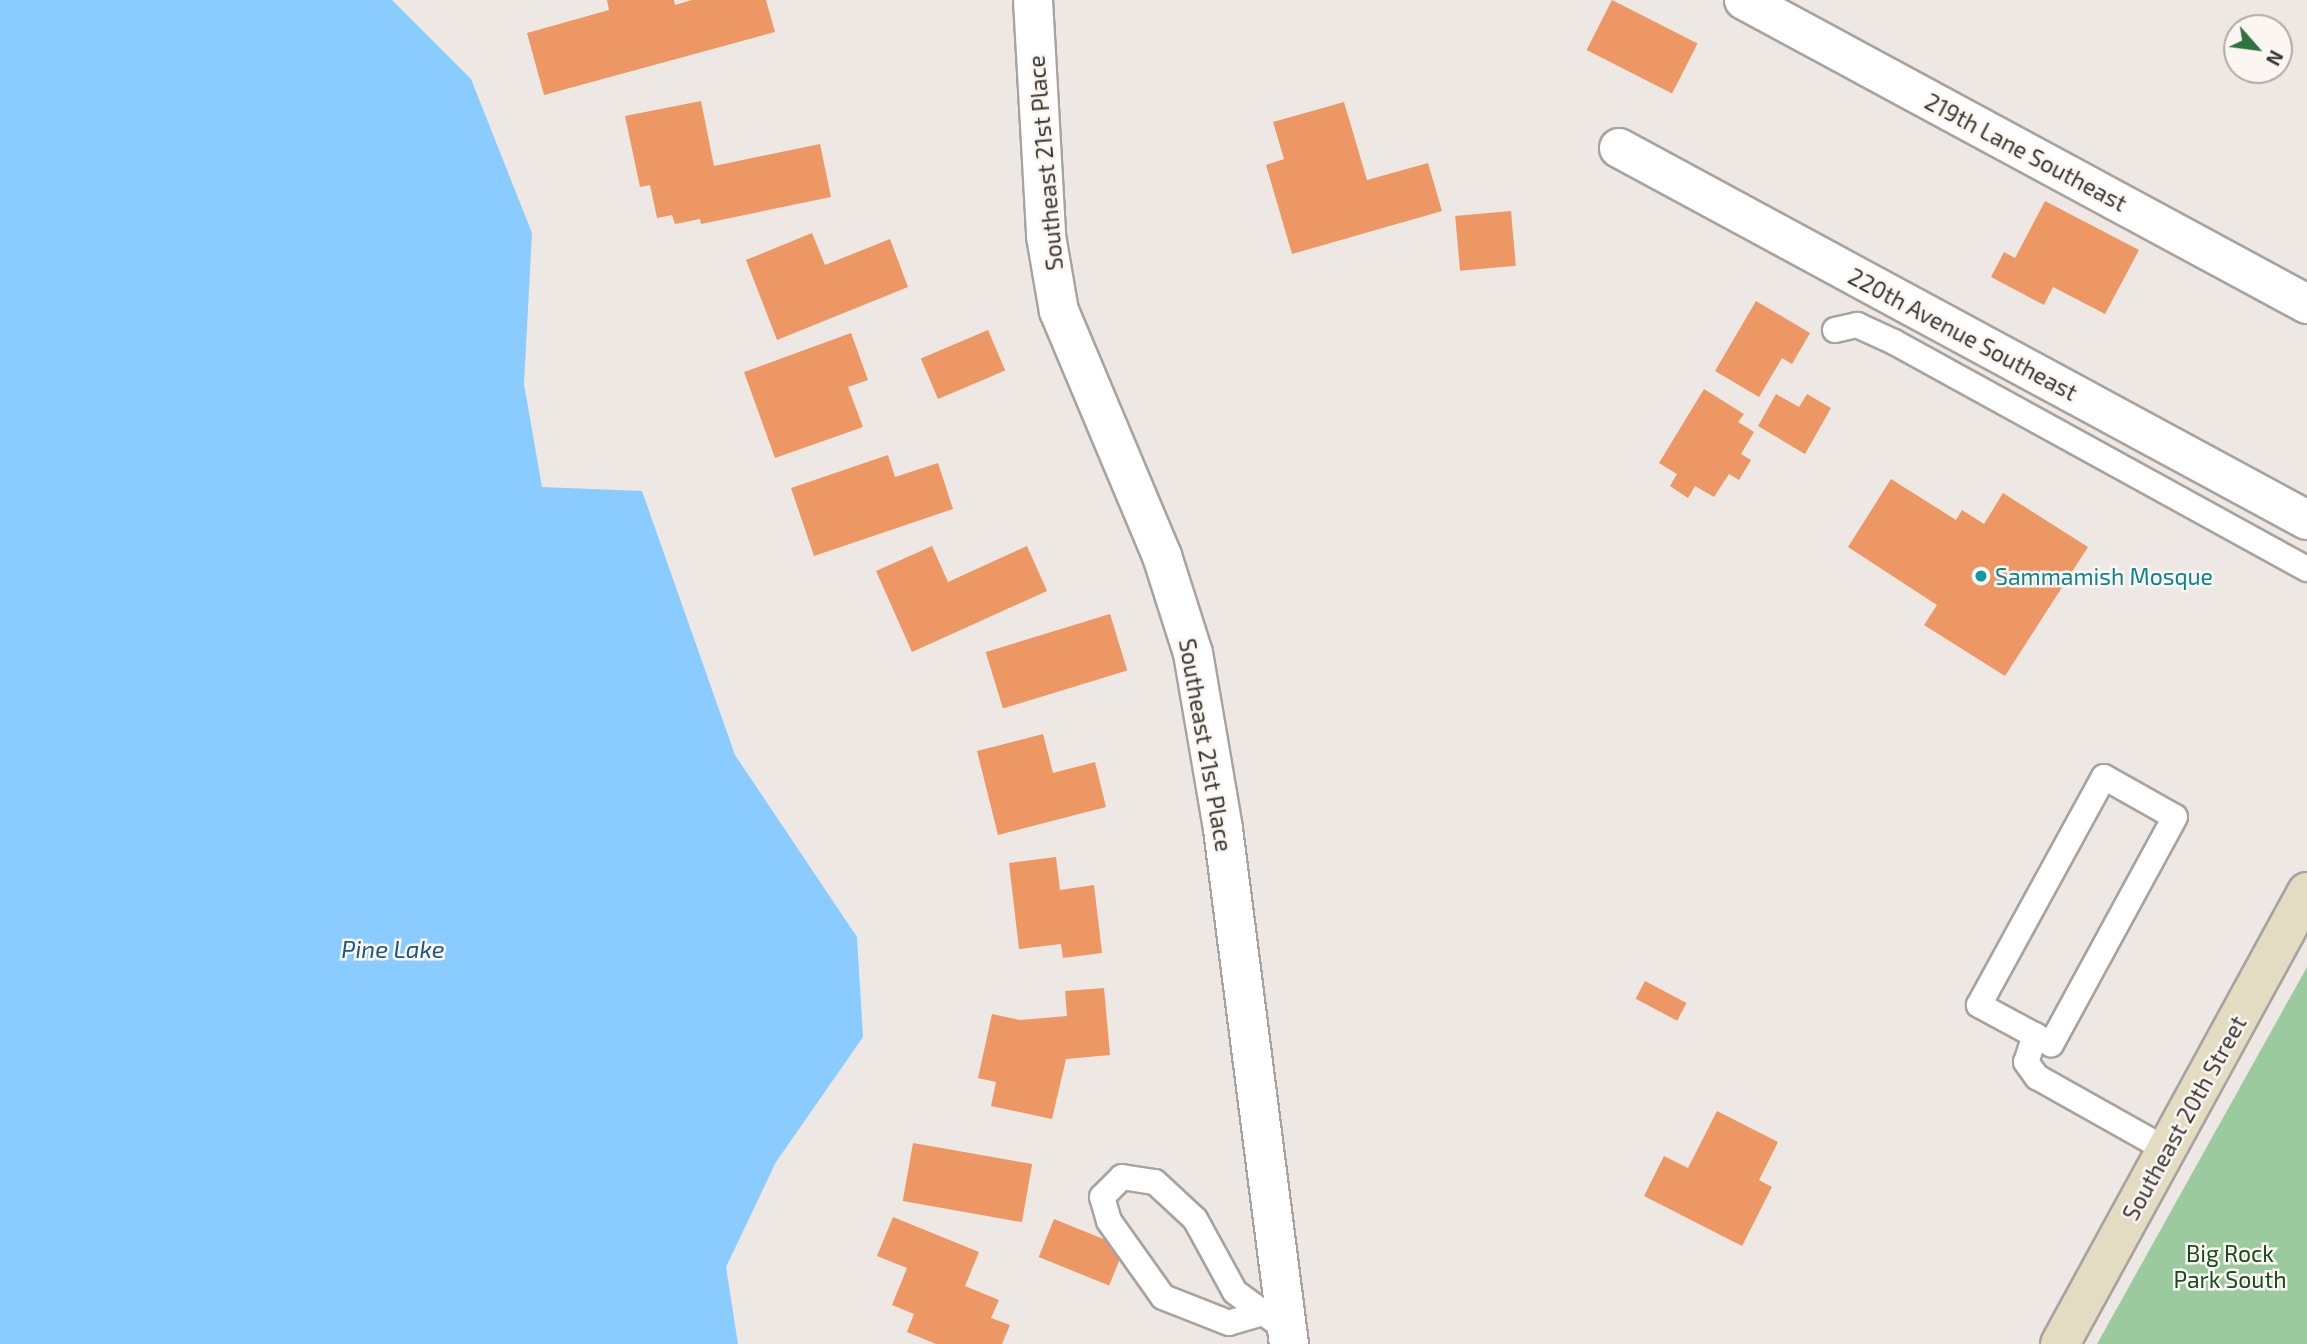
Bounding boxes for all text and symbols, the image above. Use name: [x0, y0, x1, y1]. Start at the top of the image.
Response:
north arrow: [2223, 14, 2293, 84]
text: N: [2262, 47, 2289, 70]
street label: Southeast 21st Place: [1022, 54, 1068, 272]
street label: 219th Lane Southeast: [1920, 87, 2132, 217]
street label: 220th Avenue Southeast: [1844, 262, 2082, 406]
place label: Sammamish Mosque: [1995, 562, 2213, 590]
marker: Sammamish Mosque: [1973, 568, 1989, 584]
street label: Southeast 21st Place: [1174, 636, 1238, 854]
water label: Pine Lake: [341, 935, 445, 963]
street label: Southeast 20th Street: [2116, 1011, 2252, 1225]
park label: Big Rock Park South: [2173, 1239, 2287, 1293]

